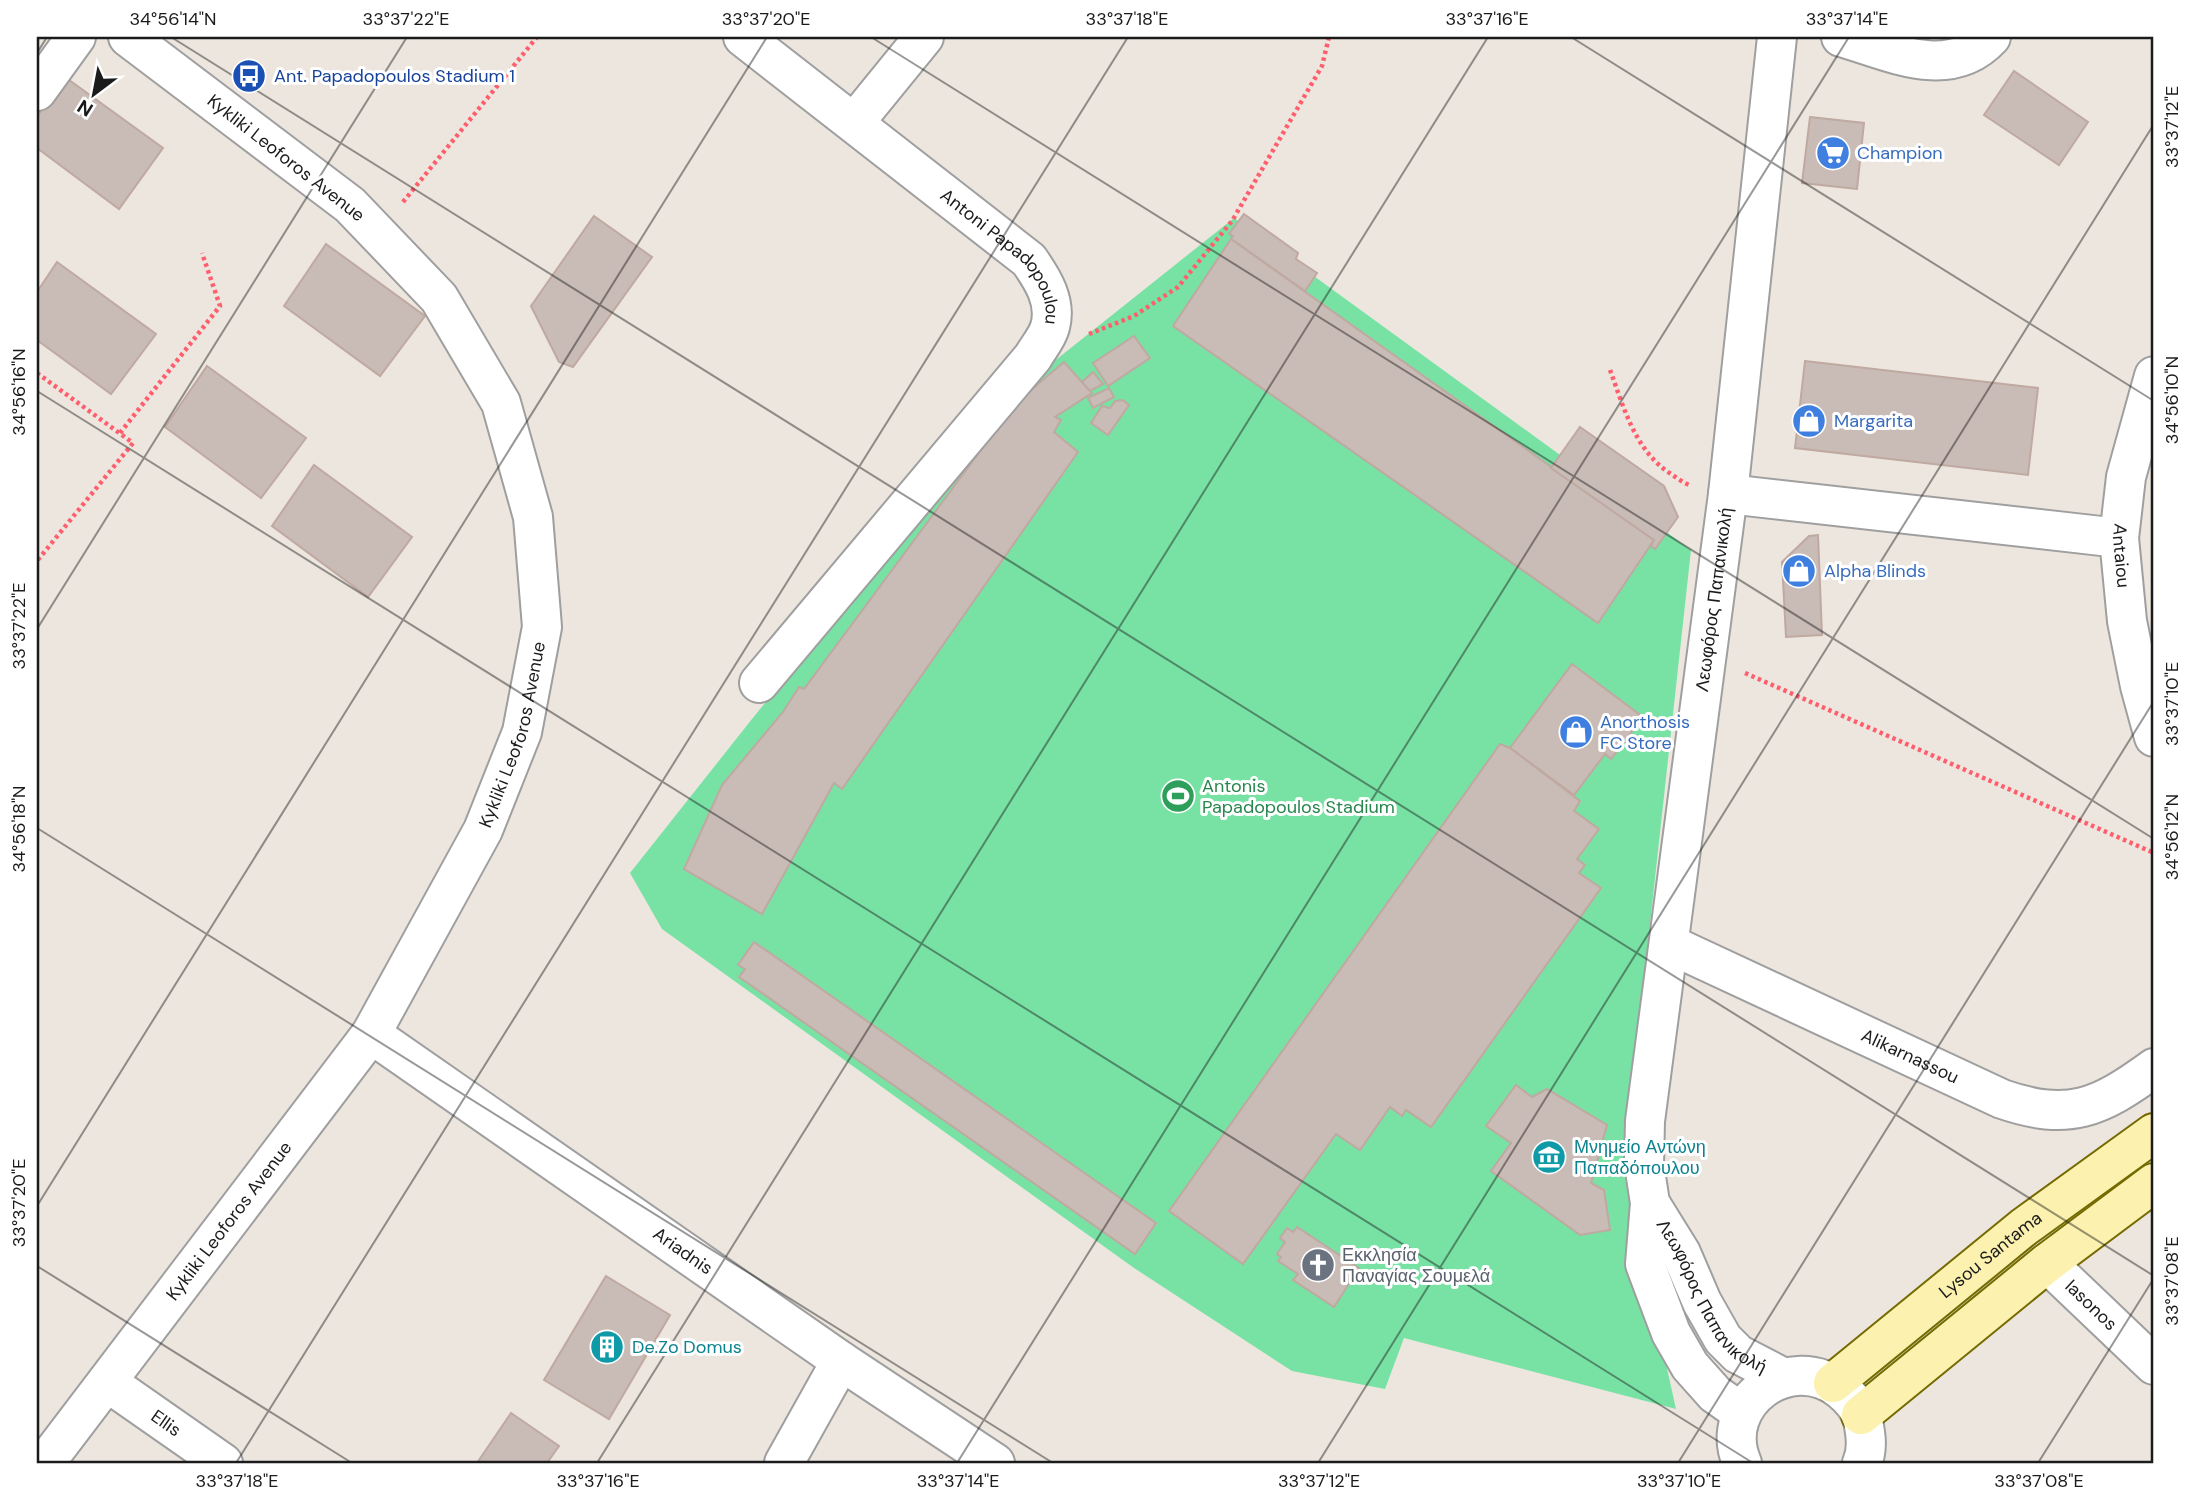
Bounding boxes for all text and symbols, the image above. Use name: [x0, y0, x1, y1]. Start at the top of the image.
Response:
text: 34°56'14"N: [129, 7, 217, 31]
text: 33°37'22"E: [363, 7, 449, 31]
text: 33°37'20"E: [722, 7, 810, 31]
text: 33°37'18"E: [1086, 7, 1168, 31]
text: 33°37'16"E: [1445, 7, 1529, 31]
text: 33°37'14"E: [1806, 7, 1888, 31]
bus stop icon: Ant. Papadopoulos Stadium 1: [230, 57, 268, 95]
north arrow: [60, 60, 130, 130]
place label: Ant. Papadopoulos Stadium 1: [274, 64, 515, 88]
text: 33°37'12"E: [2160, 86, 2184, 168]
street label: Kykliki Leoforos Avenue: [202, 89, 370, 227]
text: N: [73, 94, 98, 122]
supermarket icon: Champion: [1814, 134, 1852, 172]
place label: Champion: [1857, 141, 1943, 165]
street label: Antoni Papadopoulou: [935, 183, 1064, 326]
text: 34°56'16"N: [7, 348, 31, 436]
text: 34°56'10"N: [2160, 356, 2184, 444]
shop icon: Margarita: [1790, 402, 1828, 440]
place label: Margarita: [1834, 409, 1913, 433]
street label: Λεωφόρος Παπανικολή: [1690, 506, 1738, 693]
street label: Antaiou: [2107, 522, 2136, 589]
shop icon: Alpha Blinds: [1780, 552, 1818, 590]
place label: Alpha Blinds: [1824, 559, 1926, 583]
text: 33°37'22"E: [7, 583, 31, 669]
street label: Kykliki Leoforos Avenue: [473, 639, 551, 831]
text: 33°37'10"E: [2160, 662, 2184, 746]
place label: Anorthosis FC Store: [1600, 710, 1690, 755]
shop icon: Anorthosis FC Store: [1557, 713, 1595, 751]
place label: Antonis Papadopoulos Stadium: [1202, 774, 1395, 819]
sports icon: Antonis Papadopoulos Stadium: [1159, 777, 1197, 815]
text: 34°56'18"N: [7, 785, 31, 873]
text: 34°56'12"N: [2160, 794, 2184, 880]
street label: Alikarnassou: [1857, 1023, 1963, 1089]
place label: Μνημείο Αντώνη Παπαδόπουλου: [1574, 1135, 1706, 1180]
street label: Kykliki Leoforos Avenue: [161, 1137, 297, 1305]
museum icon: Μνημείο Αντώνη Παπαδόπουλου: [1530, 1138, 1568, 1176]
text: 33°37'20"E: [7, 1159, 31, 1247]
street label: Lysou Santama: [1934, 1206, 2047, 1304]
street label: Λεωφόρος Παπανικολή: [1651, 1215, 1771, 1379]
street label: Ariadnis: [648, 1222, 718, 1280]
text: 33°37'08"E: [2160, 1236, 2184, 1326]
place label: Εκκλησία Παναγίας Σουμελά: [1342, 1243, 1490, 1288]
church icon: Εκκλησία Παναγίας Σουμελά: [1299, 1246, 1337, 1284]
street label: Iasonos: [2060, 1274, 2123, 1336]
building icon: De.Zo Domus: [588, 1328, 626, 1366]
place label: De.Zo Domus: [632, 1335, 742, 1359]
street label: Ellis: [146, 1404, 186, 1442]
text: 33°37'18"E: [196, 1469, 278, 1493]
text: 33°37'16"E: [556, 1469, 640, 1493]
text: 33°37'14"E: [917, 1469, 999, 1493]
text: 33°37'12"E: [1278, 1469, 1360, 1493]
text: 33°37'10"E: [1637, 1469, 1721, 1493]
text: 33°37'08"E: [1994, 1469, 2084, 1493]

